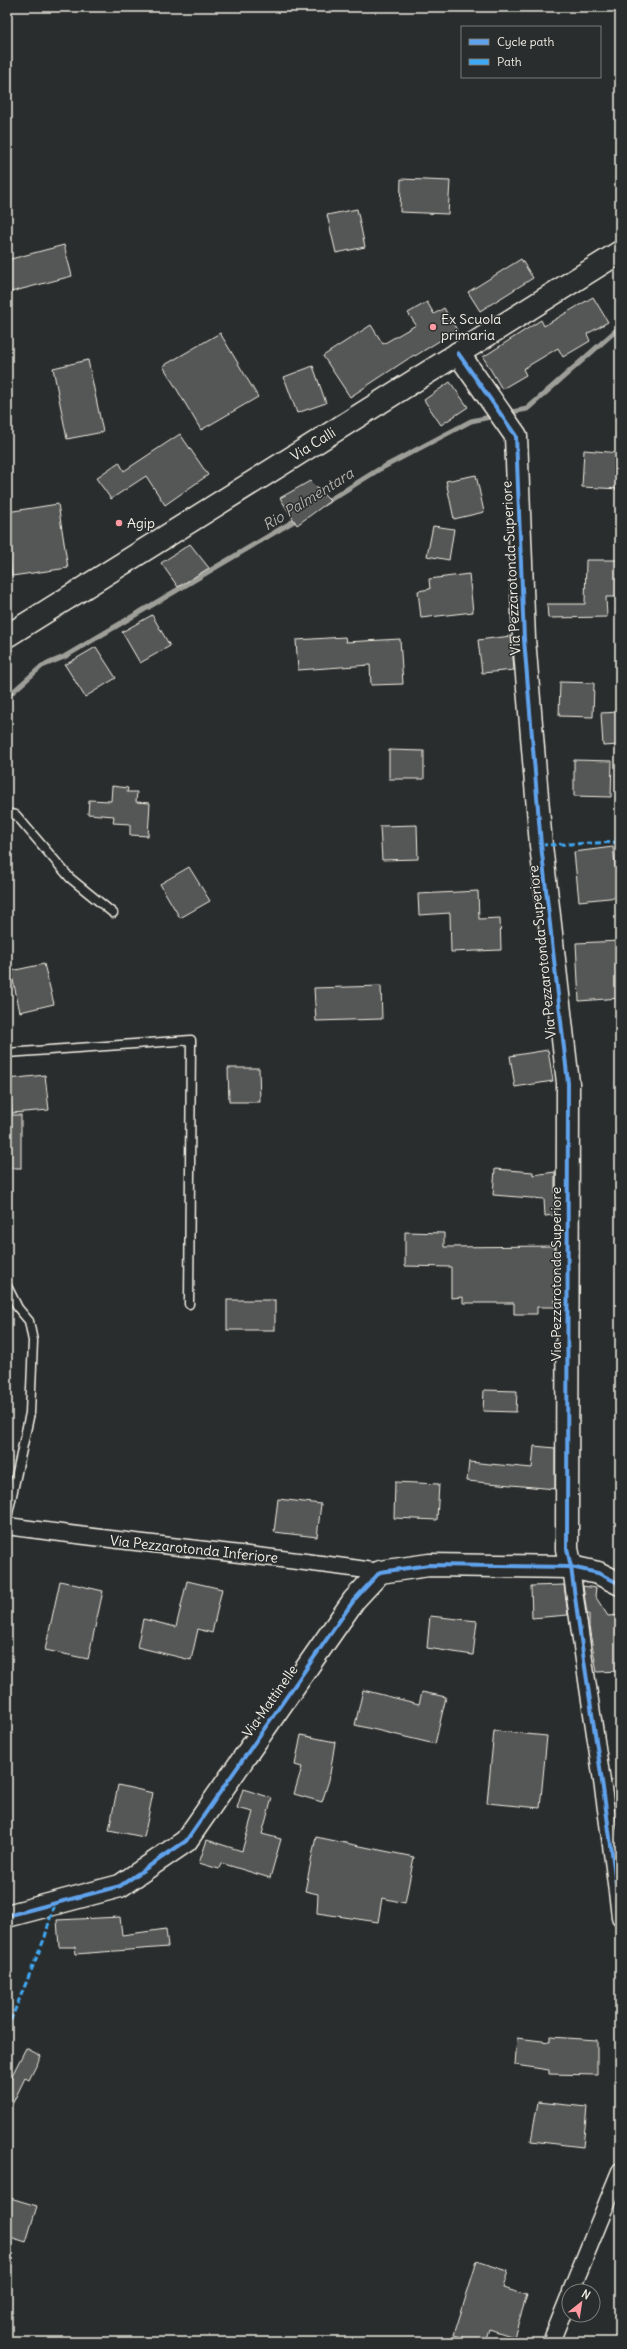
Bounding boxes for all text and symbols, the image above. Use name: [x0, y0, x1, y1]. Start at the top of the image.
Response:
legend: [461, 26, 601, 78]
text: Cycle path: [497, 34, 554, 49]
text: Path: [497, 54, 522, 69]
place label: Ex Scuola primaria: [441, 310, 501, 344]
marker: Ex Scuola primaria: [428, 322, 438, 332]
street label: Via Calli: [287, 423, 339, 465]
water label: Rio Palmentara: [259, 463, 358, 534]
street label: Via Pezzarotonda Superiore: [497, 480, 525, 656]
place label: Agip: [127, 514, 155, 532]
marker: Agip: [114, 518, 124, 528]
street label: Via Pezzarotonda Superiore: [524, 864, 560, 1040]
street label: Via Pezzarotonda Superiore: [547, 1187, 565, 1361]
street label: Via Pezzarotonda Inferiore: [109, 1531, 279, 1567]
street label: Via Mattinelle: [238, 1661, 302, 1741]
north arrow: [561, 2283, 601, 2323]
text: N: [579, 2286, 593, 2302]

